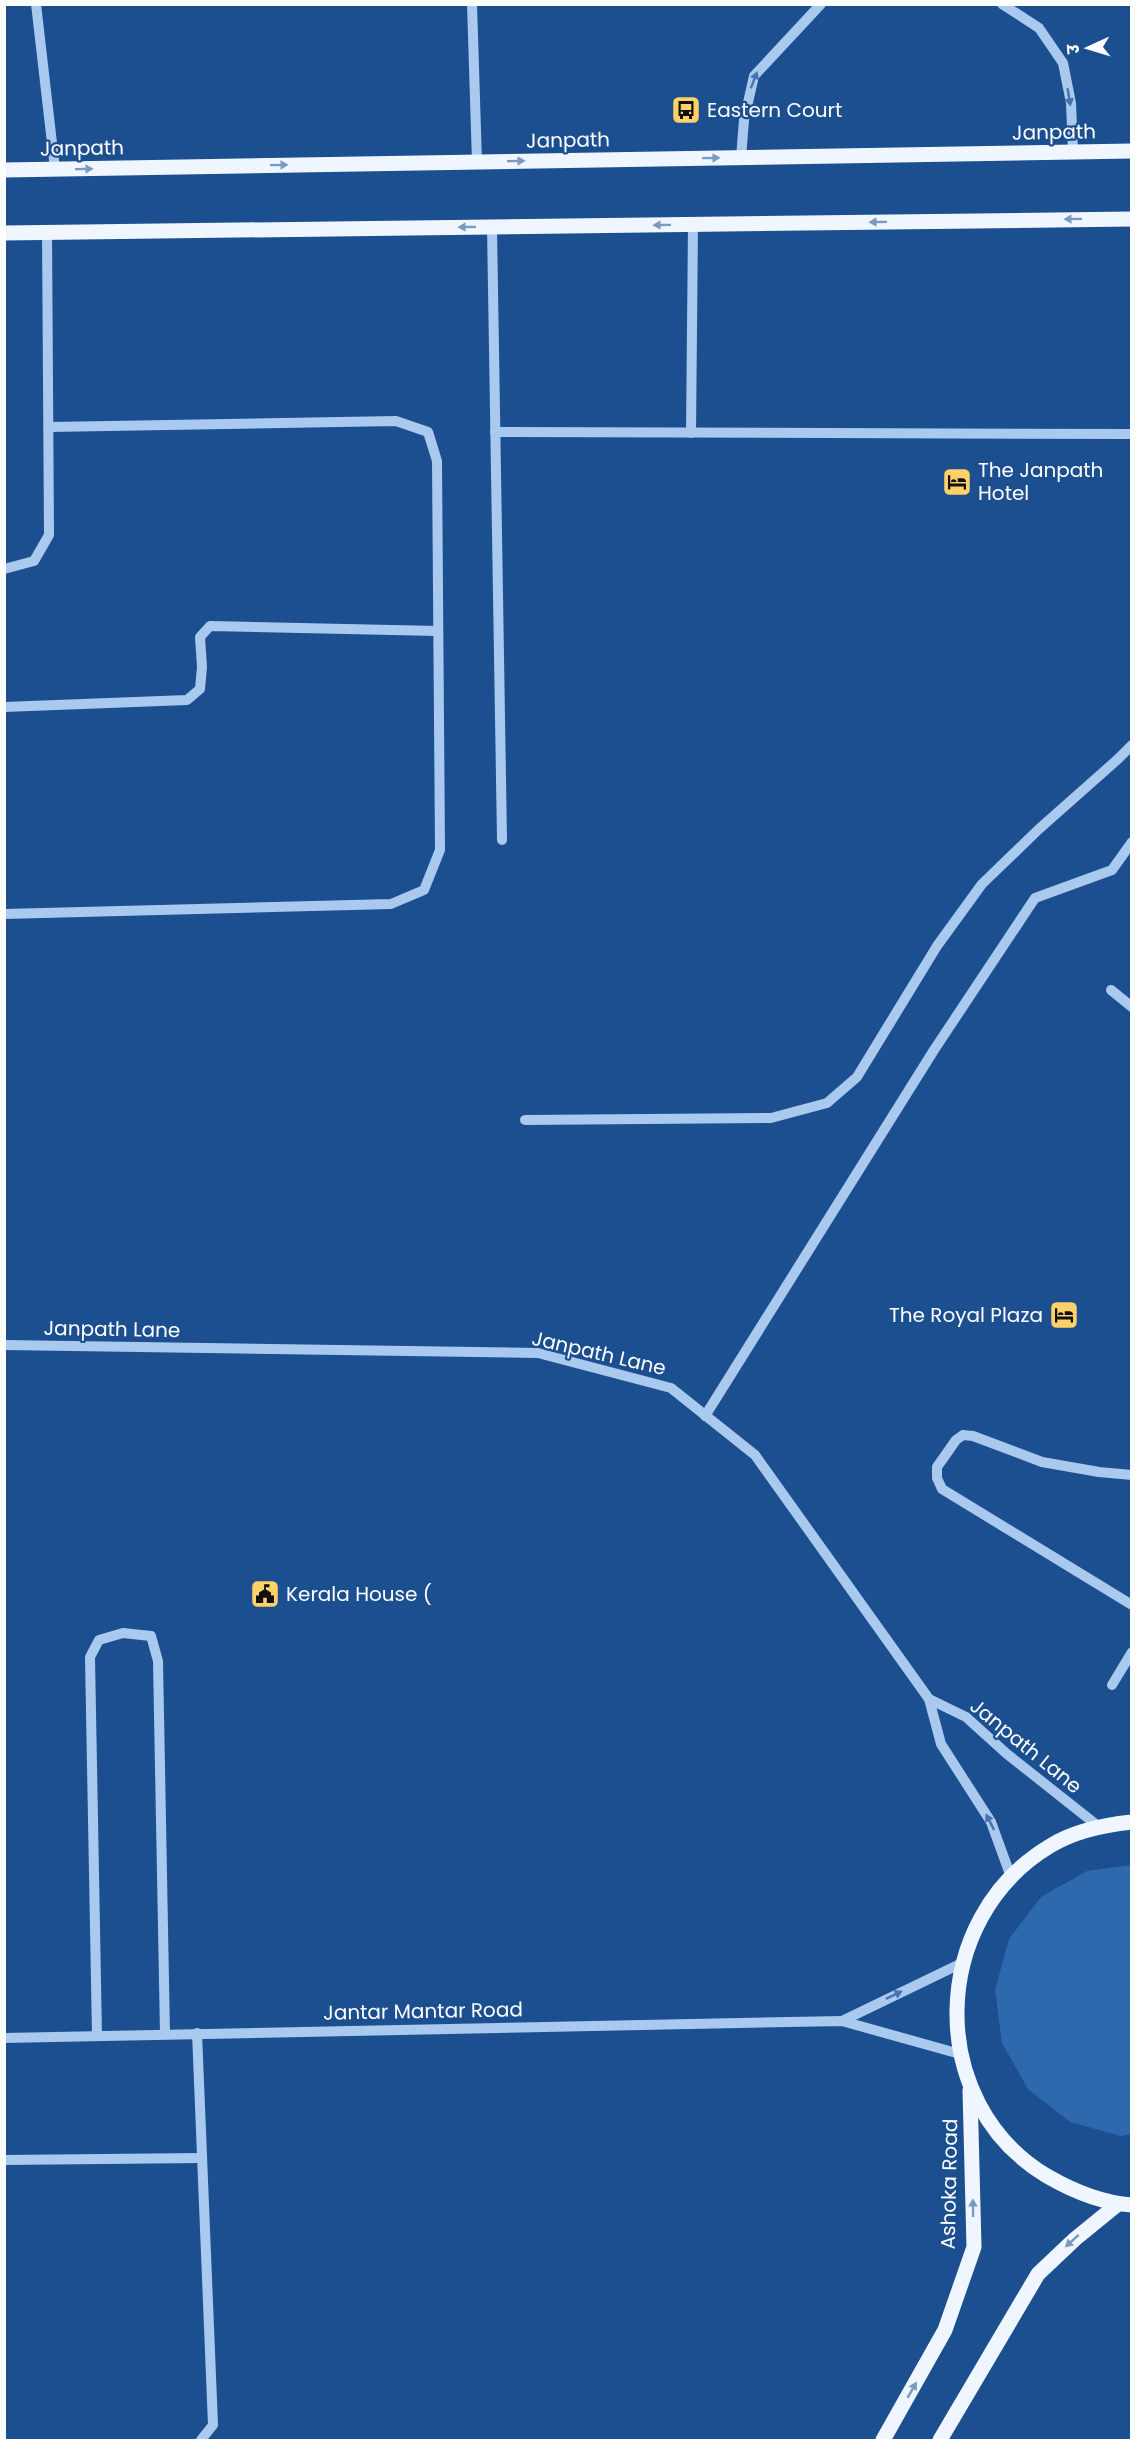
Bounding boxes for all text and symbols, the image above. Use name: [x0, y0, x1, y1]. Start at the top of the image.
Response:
north arrow: [1058, 18, 1118, 78]
text: उ: [1062, 43, 1085, 55]
one-way arrow: [750, 71, 760, 89]
one-way arrow: [1065, 88, 1074, 107]
bus stop icon: Eastern Court: [670, 94, 702, 126]
place label: Eastern Court: [707, 96, 842, 124]
street label: Janpath: [1012, 117, 1096, 147]
street label: Janpath: [526, 125, 610, 155]
street label: Janpath: [40, 133, 124, 163]
one-way arrow: [701, 154, 720, 163]
one-way arrow: [506, 157, 525, 166]
one-way arrow: [269, 161, 288, 170]
one-way arrow: [74, 164, 93, 174]
one-way arrow: [1064, 215, 1083, 224]
one-way arrow: [869, 217, 888, 227]
one-way arrow: [653, 220, 672, 230]
one-way arrow: [458, 222, 477, 232]
place label: The Janpath Hotel: [978, 456, 1103, 507]
hotel icon: The Janpath Hotel: [941, 466, 973, 498]
hotel icon: The Royal Plaza: [1048, 1299, 1080, 1331]
place label: The Royal Plaza: [889, 1301, 1043, 1329]
street label: Janpath Lane: [43, 1314, 181, 1344]
street label: Janpath Lane: [529, 1324, 669, 1382]
public building icon: Kerala House (: [249, 1578, 281, 1610]
place label: Kerala House (: [286, 1580, 432, 1608]
street label: Janpath Lane: [964, 1692, 1088, 1800]
one-way arrow: [986, 1814, 995, 1831]
one-way arrow: [886, 1991, 903, 2000]
street label: Jantar Mantar Road: [323, 1995, 523, 2027]
street label: Ashoka Road: [934, 2118, 964, 2250]
one-way arrow: [968, 2199, 978, 2218]
one-way arrow: [1065, 2234, 1080, 2248]
one-way arrow: [906, 2381, 916, 2398]

